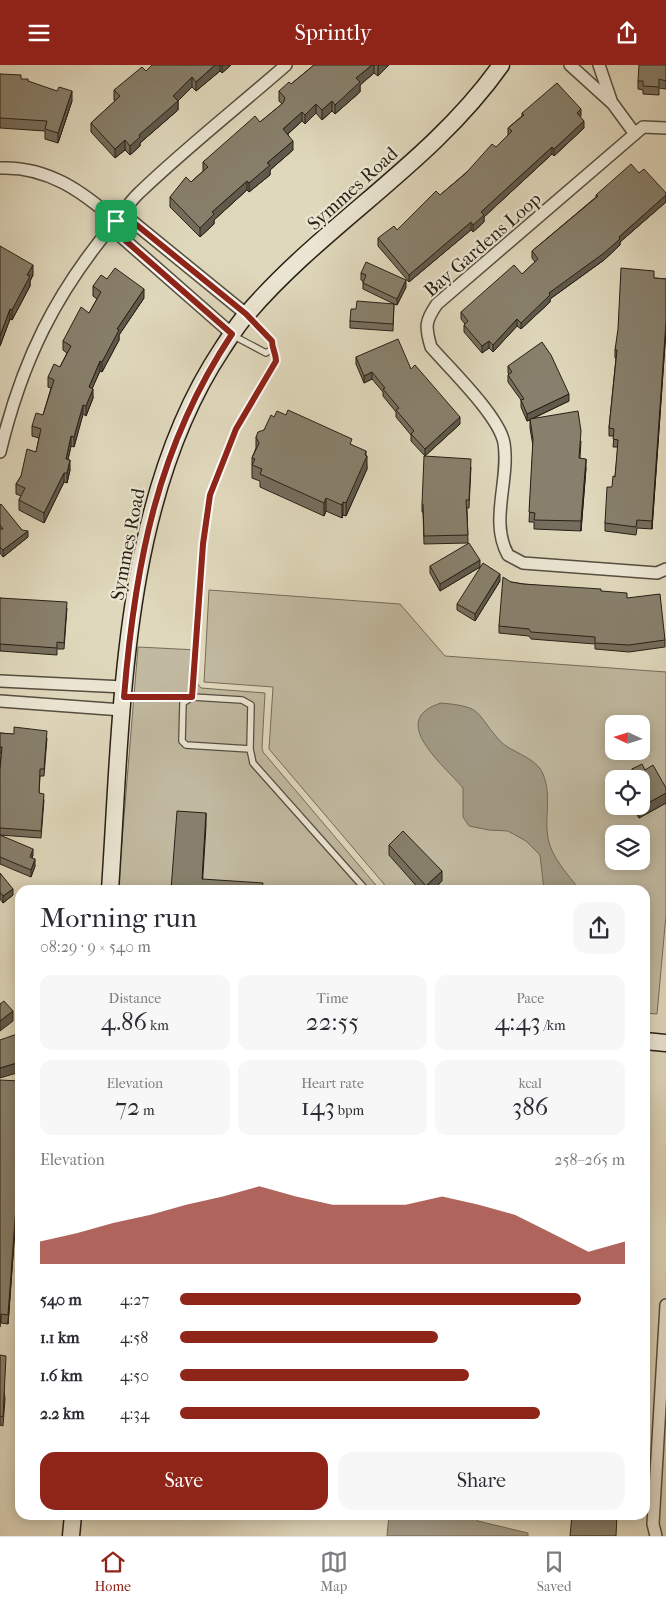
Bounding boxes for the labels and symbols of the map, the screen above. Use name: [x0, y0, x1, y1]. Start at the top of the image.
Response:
street label: Symmes Road: [303, 142, 403, 235]
street label: Bay Gardens Loop: [420, 188, 546, 302]
pin: [95, 200, 137, 242]
street label: Symmes Road: [106, 486, 150, 602]
north arrow: [605, 715, 650, 760]

